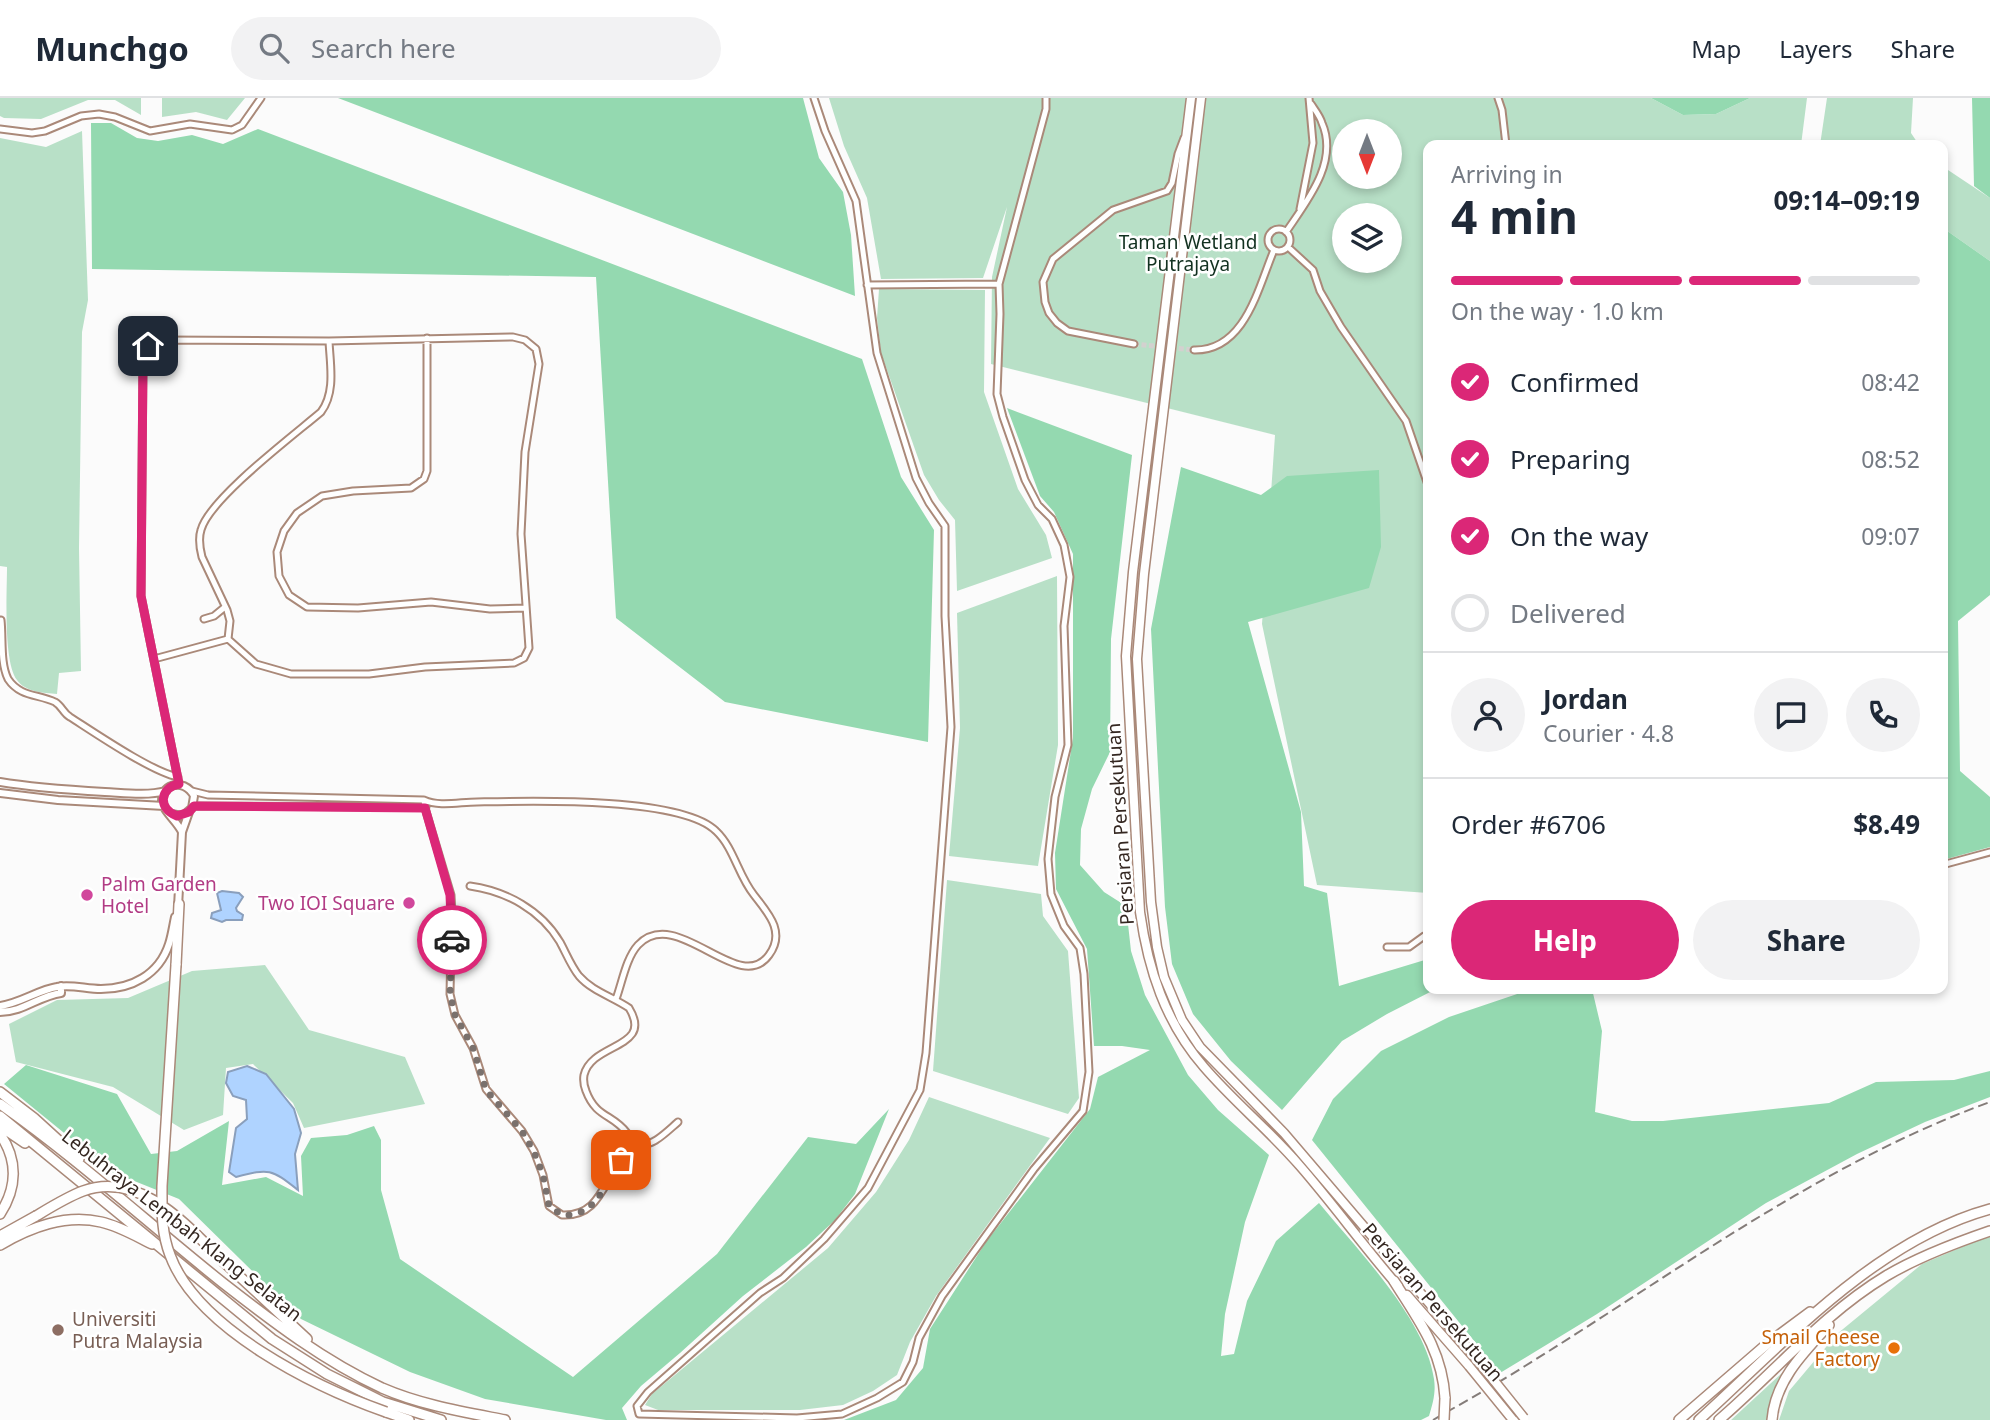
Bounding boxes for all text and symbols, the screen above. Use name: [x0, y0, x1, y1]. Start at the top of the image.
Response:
search box: [231, 17, 721, 80]
text: Munchgo: [35, 26, 189, 71]
icon: search: [255, 29, 293, 67]
text: Search here: [311, 30, 456, 66]
text: Map: [1691, 32, 1741, 65]
text: Layers: [1779, 32, 1853, 65]
text: Share: [1891, 32, 1955, 65]
north arrow: [1332, 119, 1402, 189]
map controls: [1332, 119, 1402, 273]
text: Arriving in: [1451, 158, 1563, 190]
text: 09:14–09:19: [1773, 182, 1920, 218]
text: 4 min: [1451, 185, 1578, 247]
button: layers: [1332, 203, 1402, 273]
park label: Taman Wetland Putrajaya: [1119, 229, 1257, 277]
text: On the way · 1.0 km: [1451, 295, 1664, 327]
pin: [118, 316, 178, 376]
icon: home: [129, 327, 167, 365]
icon: check: [1451, 363, 1489, 401]
text: Confirmed: [1510, 364, 1640, 400]
text: 08:42: [1861, 366, 1920, 398]
icon: check: [1451, 440, 1489, 478]
text: Preparing: [1510, 441, 1631, 477]
text: 08:52: [1861, 443, 1920, 475]
icon: check: [1451, 517, 1489, 555]
text: On the way: [1510, 518, 1648, 554]
text: 09:07: [1861, 520, 1920, 552]
text: Delivered: [1510, 595, 1626, 631]
button: person: [1451, 678, 1525, 752]
button: chat: [1754, 678, 1828, 752]
button: phone: [1846, 678, 1920, 752]
text: Jordan: [1543, 681, 1628, 717]
text: Courier · 4.8: [1543, 717, 1674, 749]
street label: Persiaran Persekutuan: [1100, 722, 1140, 926]
text: Order #6706: [1451, 806, 1606, 842]
text: $8.49: [1853, 806, 1920, 842]
place label: Palm Garden Hotel: [101, 871, 217, 919]
marker: Palm Garden Hotel: [79, 887, 95, 903]
place label: Two IOI Square: [258, 890, 395, 916]
marker: Two IOI Square: [401, 895, 417, 911]
button: Help: [1451, 900, 1679, 980]
button: Share: [1693, 900, 1920, 980]
courier: [417, 905, 487, 975]
icon: car: [433, 921, 471, 959]
street label: Lebuhraya Lembah Klang Selatan: [56, 1123, 308, 1327]
pin: [591, 1130, 651, 1190]
icon: bag: [602, 1141, 640, 1179]
street label: Persiaran Persekutuan: [1357, 1217, 1509, 1387]
place label: Universiti Putra Malaysia: [72, 1306, 203, 1354]
marker: Universiti Putra Malaysia: [50, 1322, 66, 1338]
place label: Smail Cheese Factory: [1761, 1324, 1880, 1372]
marker: Smail Cheese Factory: [1886, 1340, 1902, 1356]

